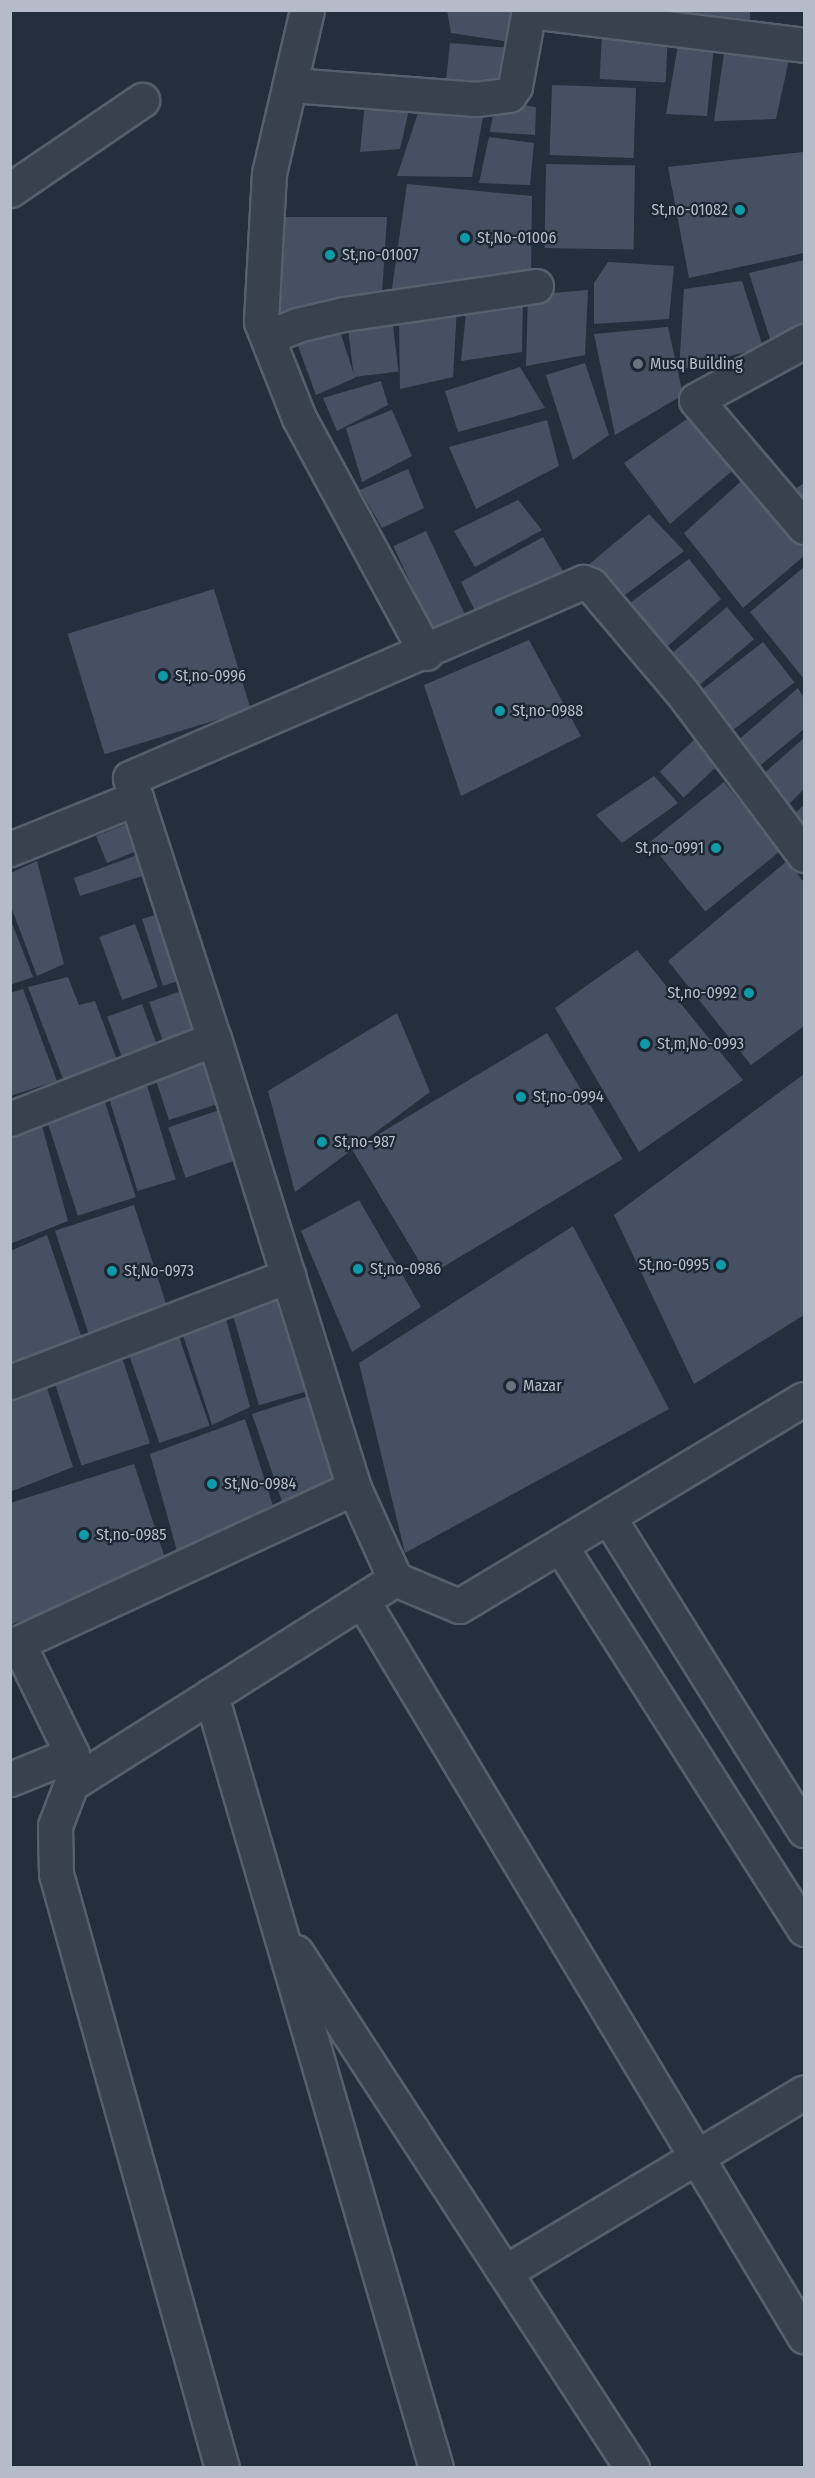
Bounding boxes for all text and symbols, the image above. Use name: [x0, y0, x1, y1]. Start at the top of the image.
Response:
place label: St,no-01082: [651, 200, 728, 220]
marker: St,no-01082: [733, 203, 747, 217]
place label: St,No-01006: [477, 228, 556, 248]
marker: St,No-01006: [458, 231, 472, 245]
place label: St,no-01007: [342, 245, 418, 265]
marker: St,no-01007: [323, 248, 337, 262]
place label: Musq Building: [650, 354, 743, 374]
marker: Musq Building: [631, 357, 645, 371]
place label: St,no-0996: [175, 666, 246, 686]
marker: St,no-0996: [156, 669, 170, 683]
place label: St,no-0988: [512, 701, 583, 721]
marker: St,no-0988: [493, 704, 507, 718]
place label: St,no-0991: [635, 838, 704, 858]
marker: St,no-0991: [709, 841, 723, 855]
place label: St,no-0992: [667, 983, 737, 1003]
marker: St,no-0992: [742, 986, 756, 1000]
place label: St,m,No-0993: [657, 1034, 744, 1054]
marker: St,m,No-0993: [638, 1037, 652, 1051]
place label: St,no-0994: [533, 1087, 604, 1107]
marker: St,no-0994: [514, 1090, 528, 1104]
place label: St,no-987: [334, 1132, 395, 1152]
marker: St,no-987: [315, 1135, 329, 1149]
place label: St,no-0995: [639, 1255, 709, 1275]
marker: St,no-0995: [714, 1258, 728, 1272]
place label: St,no-0986: [370, 1259, 441, 1279]
place label: St,No-0973: [124, 1261, 194, 1281]
marker: St,no-0986: [351, 1262, 365, 1276]
marker: St,No-0973: [105, 1264, 119, 1278]
place label: Mazar: [523, 1376, 562, 1396]
marker: Mazar: [504, 1379, 518, 1393]
place label: St,No-0984: [224, 1474, 296, 1494]
marker: St,No-0984: [205, 1477, 219, 1491]
place label: St,no-0985: [96, 1525, 167, 1545]
marker: St,no-0985: [77, 1528, 91, 1542]

